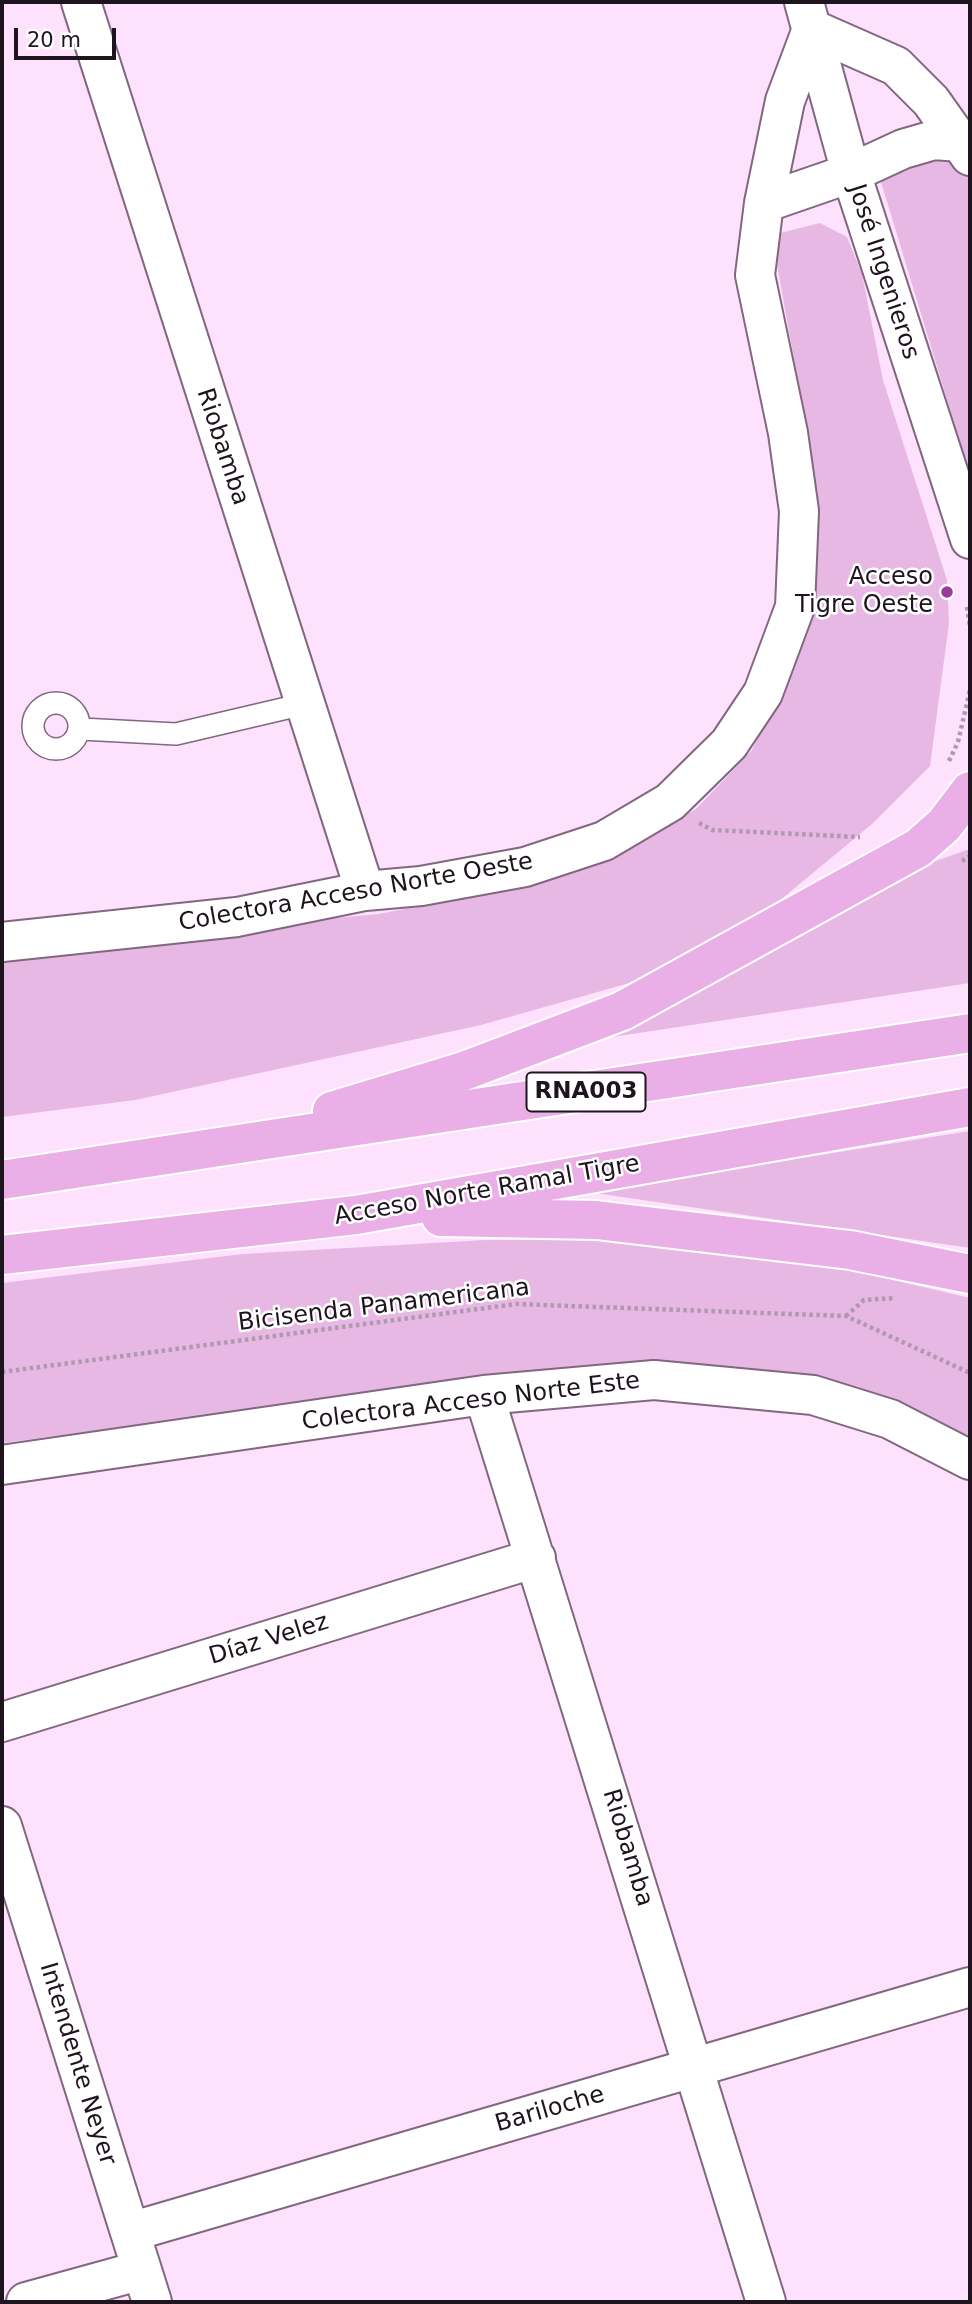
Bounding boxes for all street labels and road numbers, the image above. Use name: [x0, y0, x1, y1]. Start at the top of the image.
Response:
street label: José Ingenieros: [841, 181, 925, 363]
street label: Riobamba: [190, 385, 254, 509]
street label: Colectora Acceso Norte Oeste: [177, 848, 535, 938]
road number: RNA003: [526, 1072, 646, 1112]
street label: Acceso Norte Ramal Tigre: [332, 1150, 642, 1232]
street label: Bicisenda Panamericana: [237, 1274, 531, 1338]
street label: Colectora Acceso Norte Este: [300, 1367, 642, 1437]
street label: Díaz Velez: [206, 1608, 332, 1672]
street label: Riobamba: [595, 1786, 659, 1910]
street label: Intendente Neyer: [32, 1959, 122, 2169]
street label: Bariloche: [492, 2081, 608, 2139]

